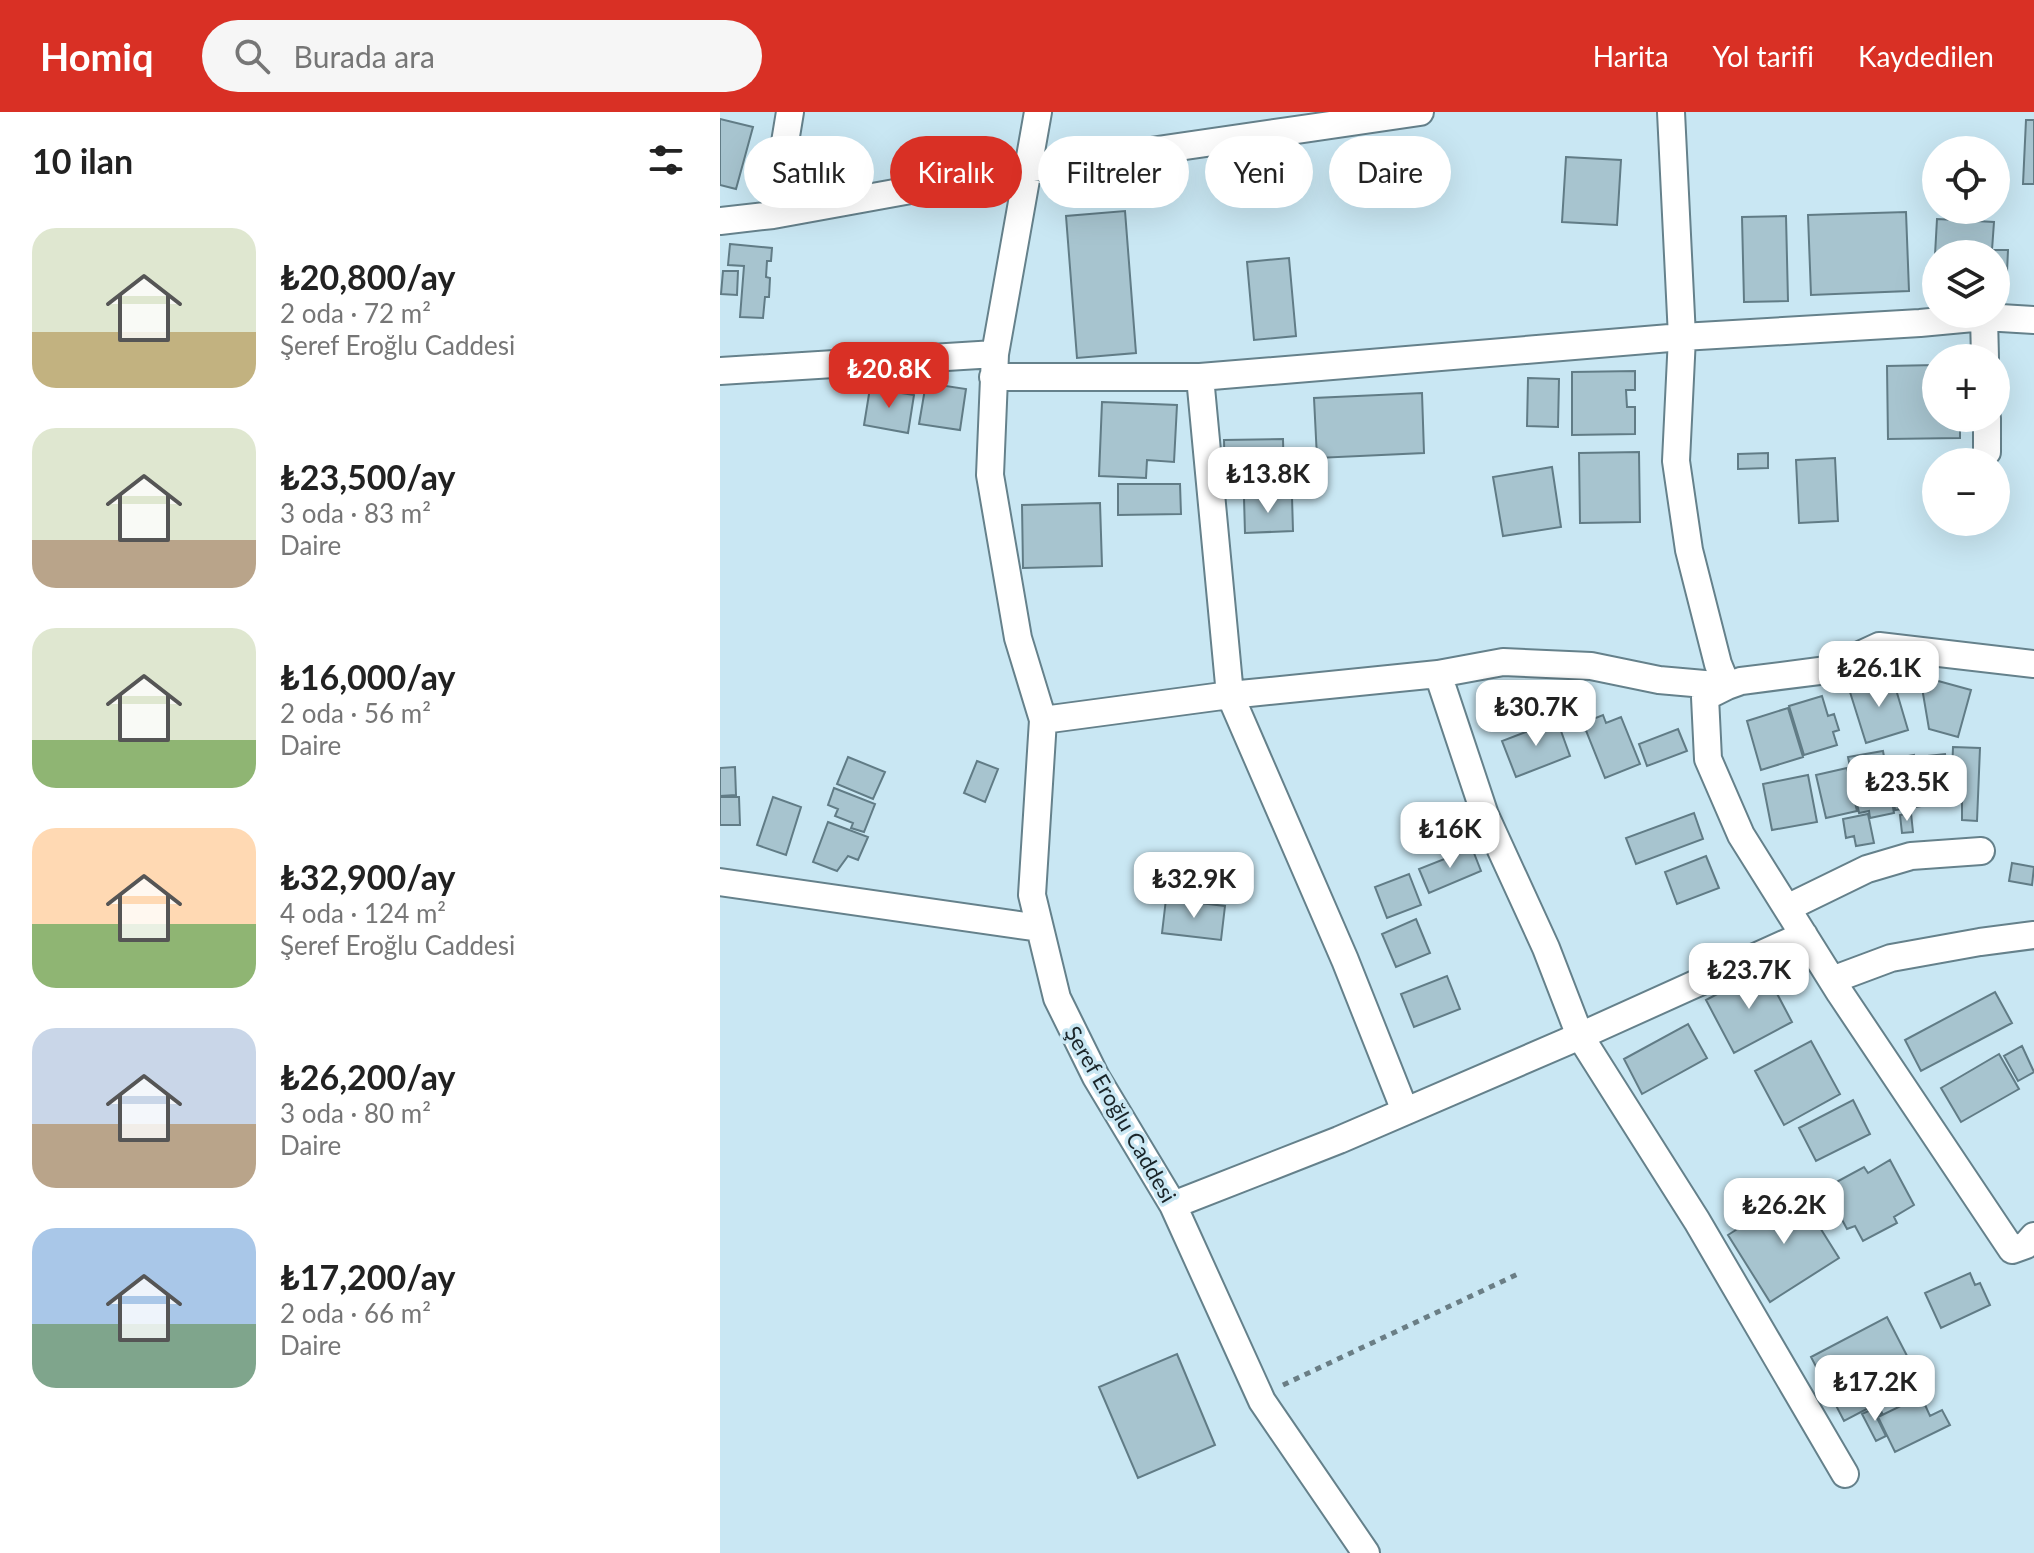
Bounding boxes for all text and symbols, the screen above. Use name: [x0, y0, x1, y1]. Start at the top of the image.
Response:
search box: [202, 20, 762, 92]
text: Homiq: [40, 33, 154, 79]
icon: search: [230, 34, 274, 78]
text: Burada ara: [294, 38, 435, 74]
text: Harita: [1593, 39, 1669, 73]
text: Yol tarifi: [1713, 39, 1814, 73]
text: Kaydedilen: [1858, 39, 1994, 73]
chip: Satılık: [744, 136, 874, 208]
chip: Kiralık: [890, 136, 1022, 208]
chip: Filtreler: [1038, 136, 1189, 208]
chip: Yeni: [1205, 136, 1313, 208]
chip: Daire: [1329, 136, 1451, 208]
map controls: [1922, 136, 2010, 536]
button: locate: [1922, 136, 2010, 224]
icon: filters: [644, 138, 688, 182]
text: 10 ilan: [32, 140, 133, 181]
button: layers: [1922, 240, 2010, 328]
text: ₺20,800/ay: [280, 256, 455, 297]
icon: home: [96, 260, 192, 356]
text: 2 oda · 72 m²: [280, 297, 431, 329]
text: Şeref Eroğlu Caddesi: [280, 329, 515, 361]
pin: ₺20.8K: [824, 342, 954, 410]
button: +: [1922, 344, 2010, 432]
text: ₺20.8K: [847, 352, 931, 384]
pin: ₺13.8K: [1203, 447, 1333, 515]
button: −: [1922, 448, 2010, 536]
text: ₺23,500/ay: [280, 456, 455, 497]
text: ₺13.8K: [1226, 457, 1310, 489]
icon: home: [96, 460, 192, 556]
text: 3 oda · 83 m²: [280, 497, 431, 529]
text: Daire: [280, 529, 341, 561]
pin: ₺26.1K: [1814, 641, 1944, 709]
text: ₺26.1K: [1837, 651, 1921, 683]
text: ₺16,000/ay: [280, 656, 455, 697]
icon: home: [96, 660, 192, 756]
pin: ₺30.7K: [1471, 680, 1601, 748]
text: ₺30.7K: [1494, 690, 1578, 722]
text: 2 oda · 56 m²: [280, 697, 431, 729]
text: Daire: [280, 729, 341, 761]
pin: ₺23.5K: [1842, 755, 1972, 823]
text: ₺23.5K: [1865, 765, 1949, 797]
pin: ₺16K: [1403, 802, 1497, 870]
text: ₺16K: [1418, 812, 1482, 844]
pin: ₺32.9K: [1129, 852, 1259, 920]
text: ₺32,900/ay: [280, 856, 455, 897]
icon: home: [96, 860, 192, 956]
text: ₺32.9K: [1152, 862, 1236, 894]
text: 4 oda · 124 m²: [280, 897, 446, 929]
text: Şeref Eroğlu Caddesi: [280, 929, 515, 961]
pin: ₺23.7K: [1684, 943, 1814, 1011]
text: ₺23.7K: [1707, 953, 1791, 985]
street label: Şeref Eroğlu Caddesi: [1060, 1021, 1182, 1207]
text: ₺26,200/ay: [280, 1056, 455, 1097]
icon: home: [96, 1060, 192, 1156]
text: 3 oda · 80 m²: [280, 1097, 431, 1129]
text: Daire: [280, 1129, 341, 1161]
pin: ₺26.2K: [1719, 1178, 1849, 1246]
text: ₺26.2K: [1742, 1188, 1826, 1220]
text: ₺17,200/ay: [280, 1256, 455, 1297]
icon: home: [96, 1260, 192, 1356]
text: 2 oda · 66 m²: [280, 1297, 431, 1329]
text: Daire: [280, 1329, 341, 1361]
pin: ₺17.2K: [1810, 1355, 1940, 1423]
text: ₺17.2K: [1833, 1365, 1917, 1397]

